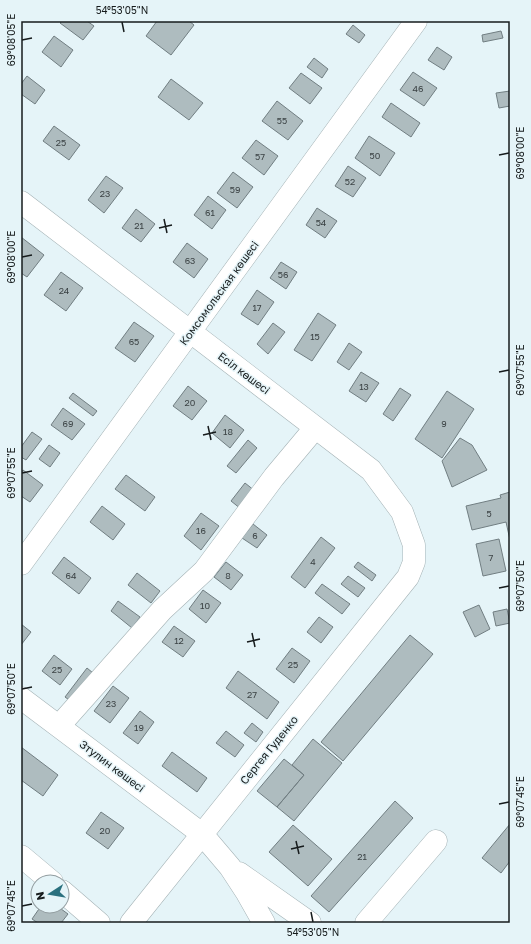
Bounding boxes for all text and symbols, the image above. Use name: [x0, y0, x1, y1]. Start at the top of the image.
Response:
text: 54°53'05"N: [96, 4, 148, 16]
text: 69°08'05"E: [5, 14, 17, 66]
house number: 46: [413, 83, 423, 94]
house number: 55: [277, 115, 287, 126]
text: 69°08'00"E: [514, 127, 526, 179]
house number: 25: [56, 137, 66, 148]
house number: 50: [370, 150, 381, 161]
house number: 57: [255, 151, 265, 162]
house number: 52: [345, 176, 355, 187]
house number: 59: [230, 184, 240, 195]
house number: 23: [100, 188, 110, 199]
house number: 61: [205, 207, 216, 218]
house number: 54: [316, 217, 327, 228]
house number: 21: [134, 220, 144, 231]
text: 69°08'00"E: [5, 231, 17, 283]
street label: Комсомольская көшесі: [176, 238, 261, 347]
house number: 63: [185, 255, 195, 266]
house number: 56: [278, 269, 288, 280]
house number: 24: [59, 285, 70, 296]
house number: 17: [252, 302, 262, 313]
house number: 15: [310, 331, 320, 342]
house number: 65: [129, 336, 139, 347]
text: 69°07'55"E: [514, 344, 526, 396]
street label: Есіл көшесі: [216, 349, 273, 396]
house number: 13: [359, 381, 369, 392]
house number: 20: [185, 397, 196, 408]
house number: 69: [63, 418, 73, 429]
house number: 9: [441, 418, 447, 429]
house number: 18: [223, 426, 233, 437]
text: 69°07'55"E: [5, 447, 17, 499]
house number: 5: [486, 508, 492, 519]
house number: 16: [196, 525, 206, 536]
house number: 6: [252, 530, 258, 541]
house number: 7: [489, 552, 494, 563]
house number: 4: [310, 556, 316, 567]
text: 69°07'50"E: [514, 560, 526, 612]
house number: 64: [66, 570, 77, 581]
house number: 8: [225, 570, 231, 581]
house number: 10: [200, 600, 210, 611]
house number: 12: [174, 635, 184, 646]
house number: 25: [288, 659, 298, 670]
text: 69°07'50"E: [5, 663, 17, 715]
house number: 25: [52, 664, 62, 675]
house number: 27: [247, 689, 257, 700]
house number: 23: [106, 698, 116, 709]
street label: Сергея Гуденко: [237, 712, 301, 787]
house number: 19: [134, 722, 144, 733]
street label: Зтулин көшесі: [77, 737, 147, 794]
text: 69°07'45"E: [514, 776, 526, 828]
house number: 20: [100, 825, 111, 836]
house number: 21: [357, 851, 367, 862]
north arrow: [30, 874, 70, 914]
text: 69°07'45"E: [5, 880, 17, 932]
text: N: [33, 891, 47, 902]
text: 54°53'05"N: [287, 926, 339, 938]

